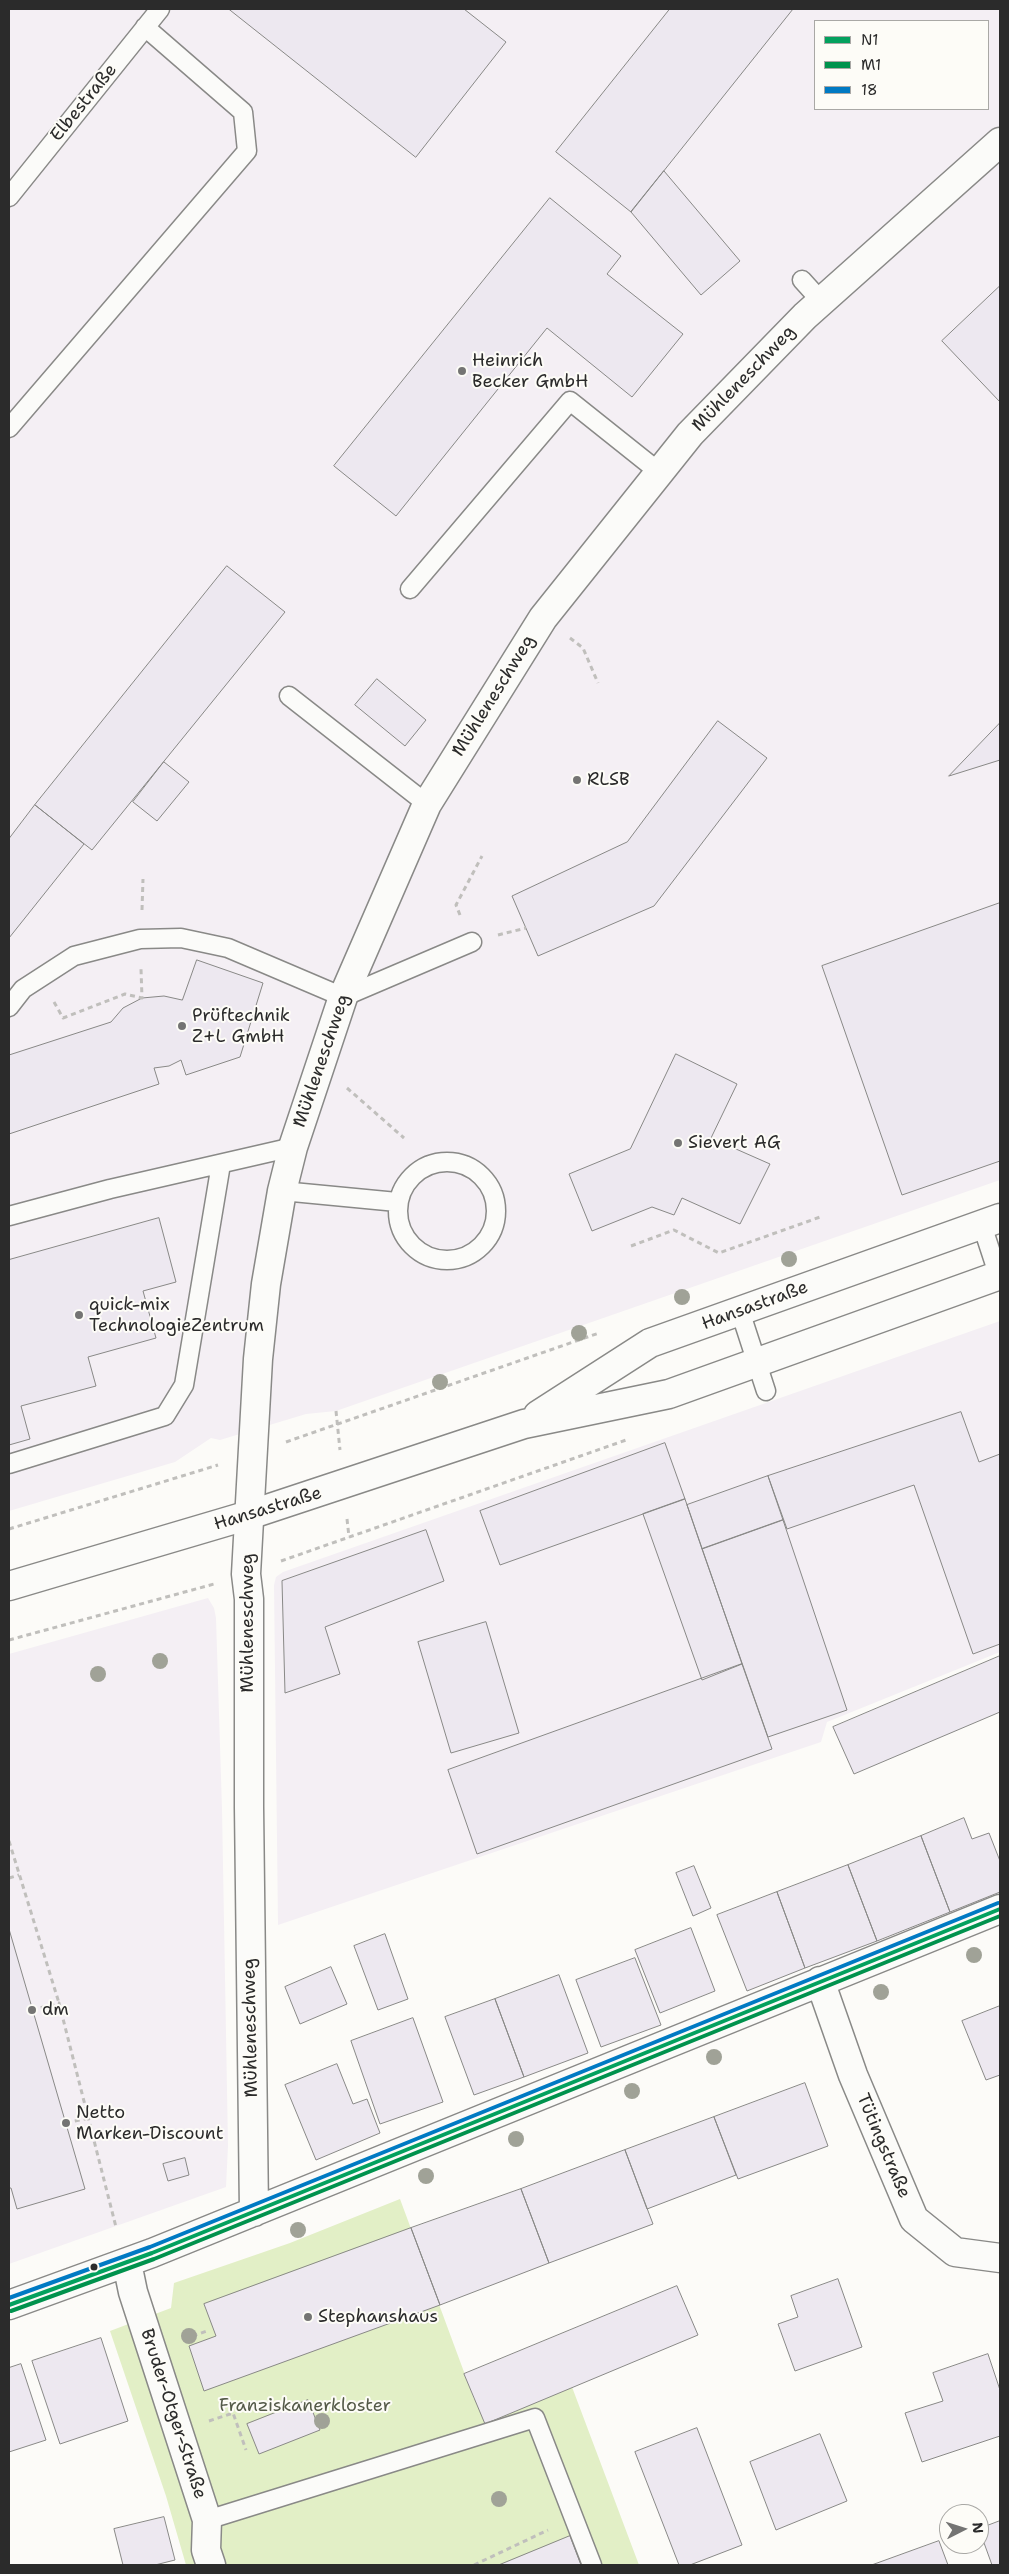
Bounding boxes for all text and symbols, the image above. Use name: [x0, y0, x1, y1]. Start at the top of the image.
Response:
legend: [814, 20, 989, 110]
text: N1: [861, 30, 878, 50]
text: M1: [861, 55, 881, 75]
street label: Elbestraße: [46, 60, 122, 146]
text: 18: [861, 80, 878, 100]
street label: Mühleneschweg: [688, 321, 800, 437]
place label: Heinrich Becker GmbH: [472, 350, 588, 392]
marker: Heinrich Becker GmbH: [456, 365, 468, 377]
street label: Mühleneschweg: [448, 631, 540, 761]
place label: RLSB: [587, 769, 630, 791]
marker: RLSB: [571, 774, 583, 786]
street label: Mühleneschweg: [289, 992, 355, 1130]
place label: Prüftechnik Z+L GmbH: [192, 1005, 290, 1048]
marker: Prüftechnik Z+L GmbH: [176, 1020, 188, 1032]
place label: Sievert AG: [688, 1132, 781, 1154]
marker: Sievert AG: [672, 1137, 684, 1149]
street label: Hansastraße: [699, 1277, 811, 1335]
place label: quick-mix TechnologieZentrum: [89, 1294, 264, 1336]
marker: quick-mix TechnologieZentrum: [73, 1309, 85, 1321]
street label: Hansastraße: [211, 1482, 325, 1536]
street label: Mühleneschweg: [237, 1553, 259, 1693]
street label: Mühleneschweg: [239, 1958, 263, 2098]
place label: dm: [42, 1999, 69, 2021]
marker: dm: [26, 2004, 38, 2016]
street label: Tütingstraße: [851, 2090, 915, 2202]
place label: Netto Marken-Discount: [76, 2102, 224, 2144]
marker: Netto Marken-Discount: [60, 2117, 72, 2129]
unlabelled marker: [89, 2262, 99, 2272]
place label: Stephanshaus: [318, 2306, 438, 2328]
marker: Stephanshaus: [302, 2311, 314, 2323]
street label: Bruder-Otger-Straße: [135, 2326, 211, 2502]
park label: Franziskanerkloster: [219, 2395, 391, 2417]
north arrow: [939, 2504, 989, 2554]
text: N: [968, 2521, 987, 2534]

